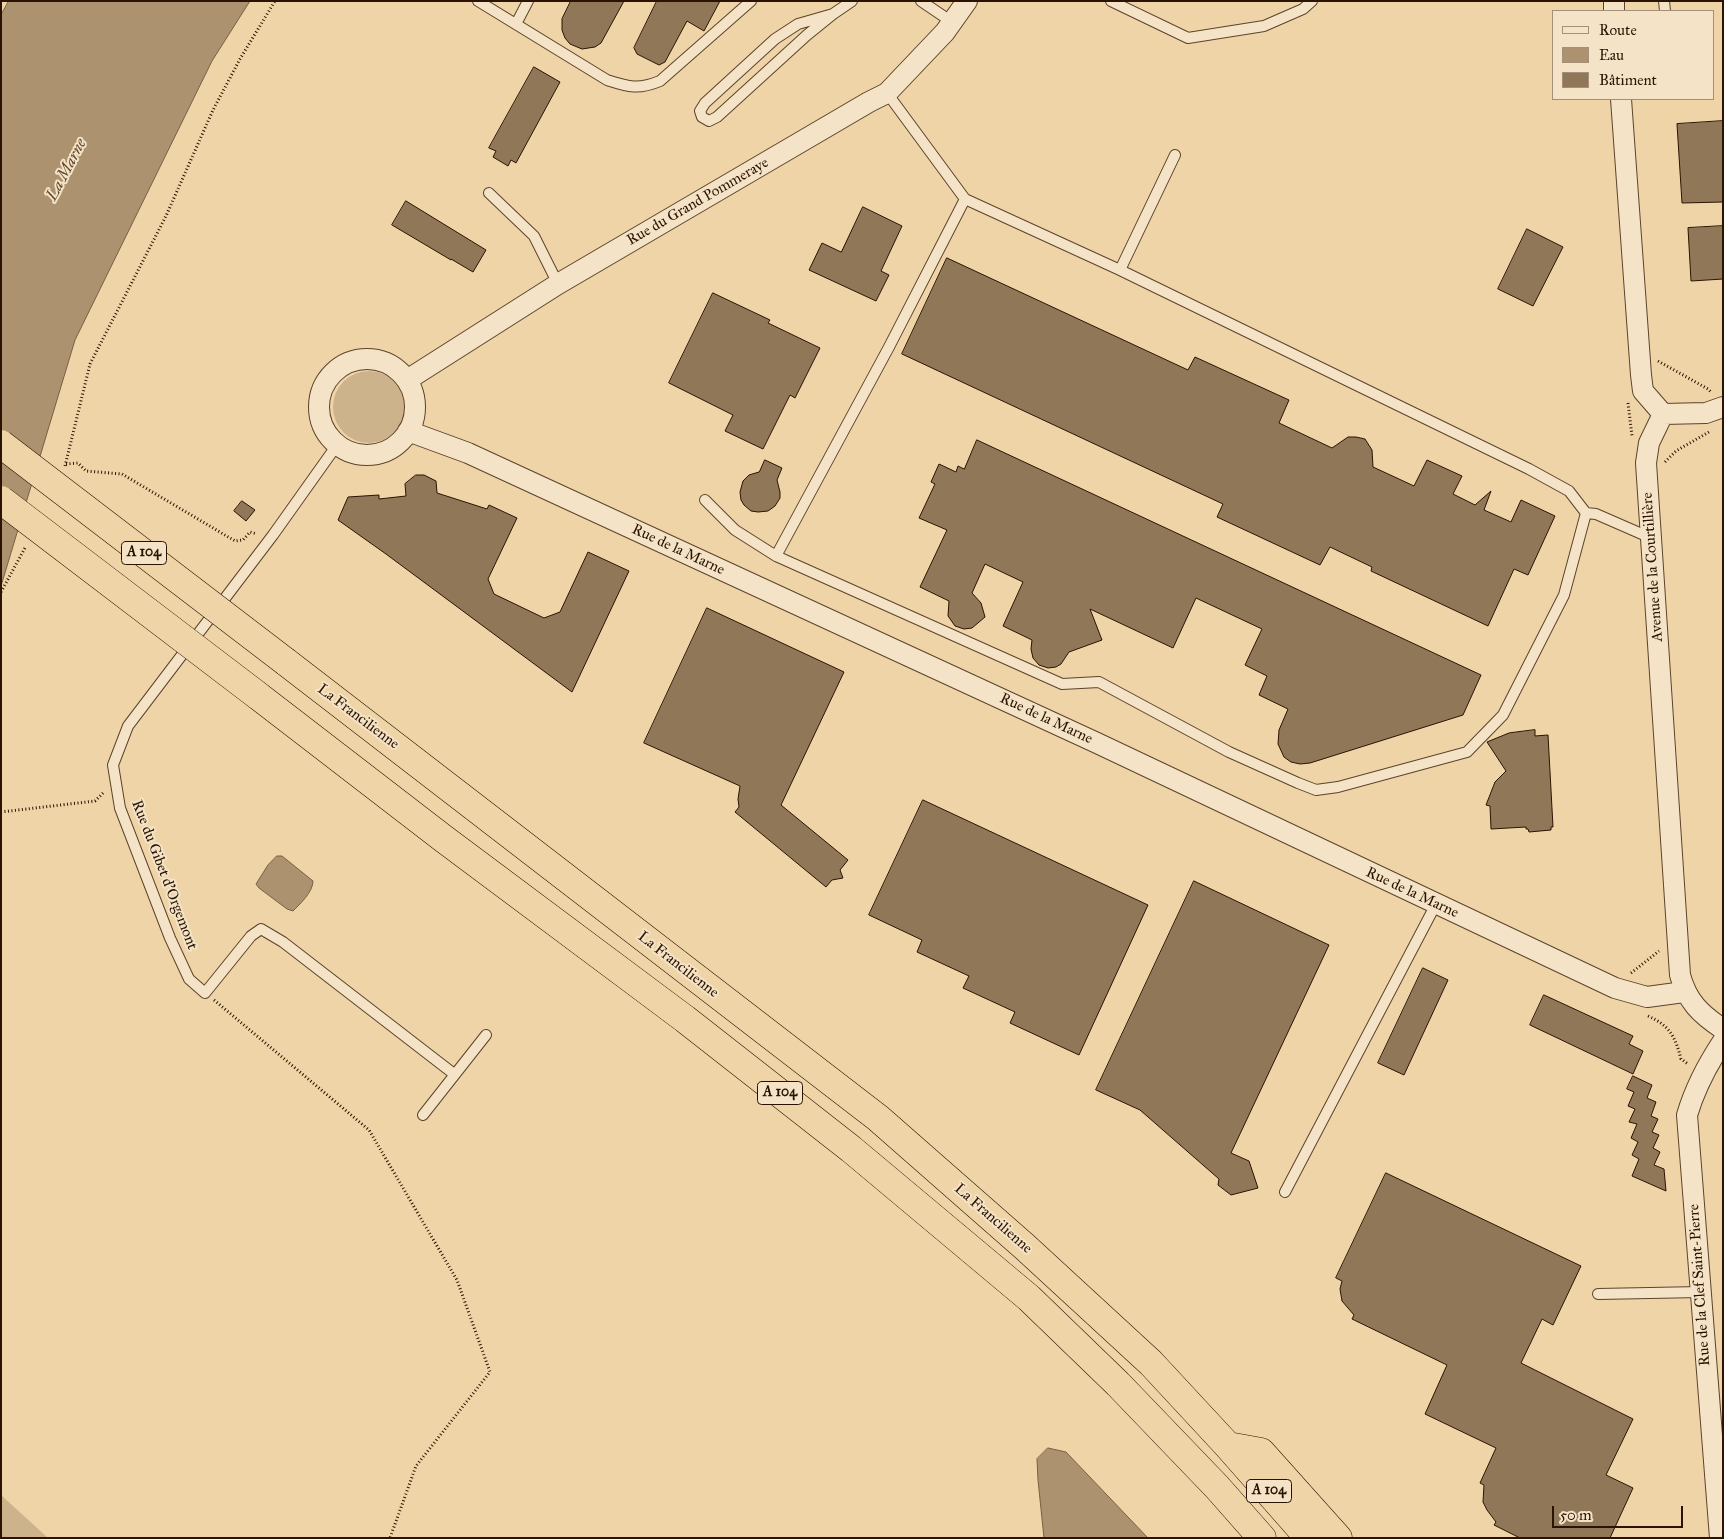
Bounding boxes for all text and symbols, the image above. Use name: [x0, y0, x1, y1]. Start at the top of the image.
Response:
legend: [1552, 10, 1714, 100]
text: Route: [1599, 21, 1637, 39]
text: Eau: [1599, 46, 1624, 64]
text: Bâtiment: [1599, 71, 1657, 89]
water label: La Marne: [43, 136, 91, 204]
street label: Rue du Grand Pommeraye: [624, 154, 772, 250]
street label: Avenue de la Courtillière: [1639, 492, 1667, 642]
street label: Rue de la Marne: [629, 521, 727, 579]
road number: A 104: [122, 542, 166, 564]
street label: La Francilienne: [314, 680, 402, 754]
street label: Rue de la Marne: [997, 690, 1095, 748]
street label: Rue du Gibet d'Orgemont: [127, 798, 201, 952]
street label: Rue de la Marne: [1363, 864, 1461, 922]
street label: La Francilienne: [634, 928, 722, 1002]
road number: A 104: [758, 1082, 802, 1104]
street label: La Francilienne: [950, 1180, 1036, 1258]
street label: Rue de la Clef Saint-Pierre: [1685, 1203, 1715, 1367]
road number: A 104: [1246, 1480, 1292, 1502]
scale bar: [1554, 1496, 1685, 1528]
text: 50 m: [1560, 1506, 1592, 1524]

